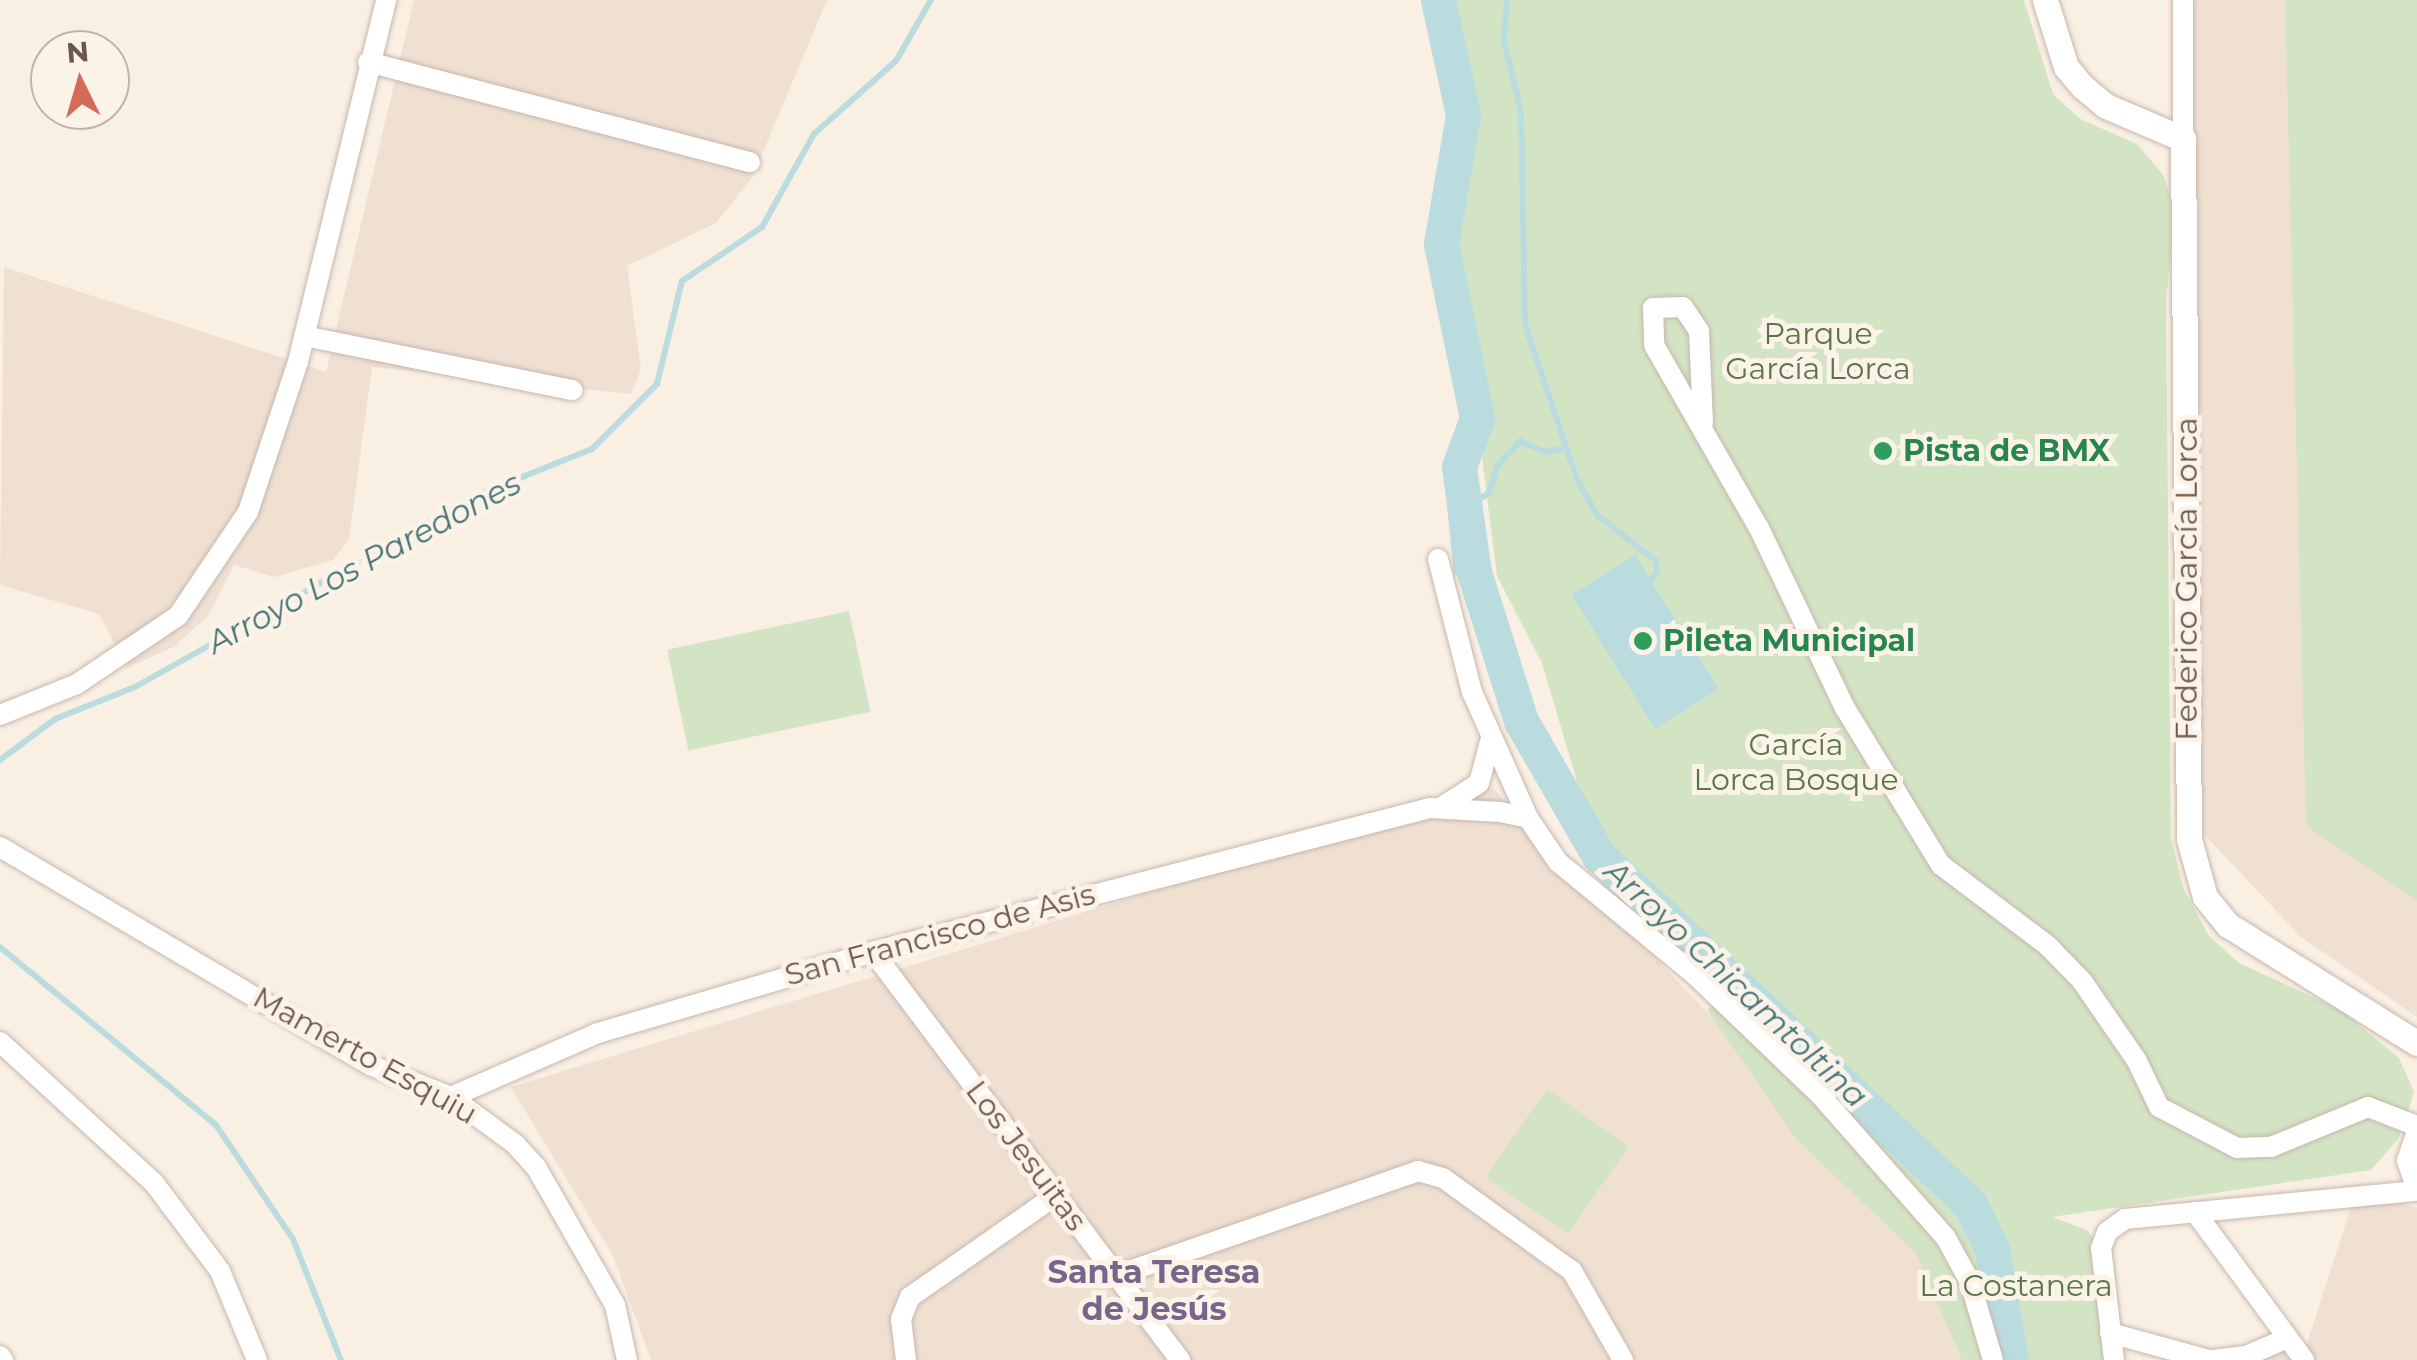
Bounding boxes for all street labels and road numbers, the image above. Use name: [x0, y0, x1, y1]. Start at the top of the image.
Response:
street label: Federico García Lorca: [2169, 417, 2205, 741]
street label: San Francisco de Asis: [781, 876, 1099, 994]
street label: Mamerto Esquiu: [247, 980, 483, 1132]
street label: Los Jesuitas: [958, 1074, 1094, 1238]

